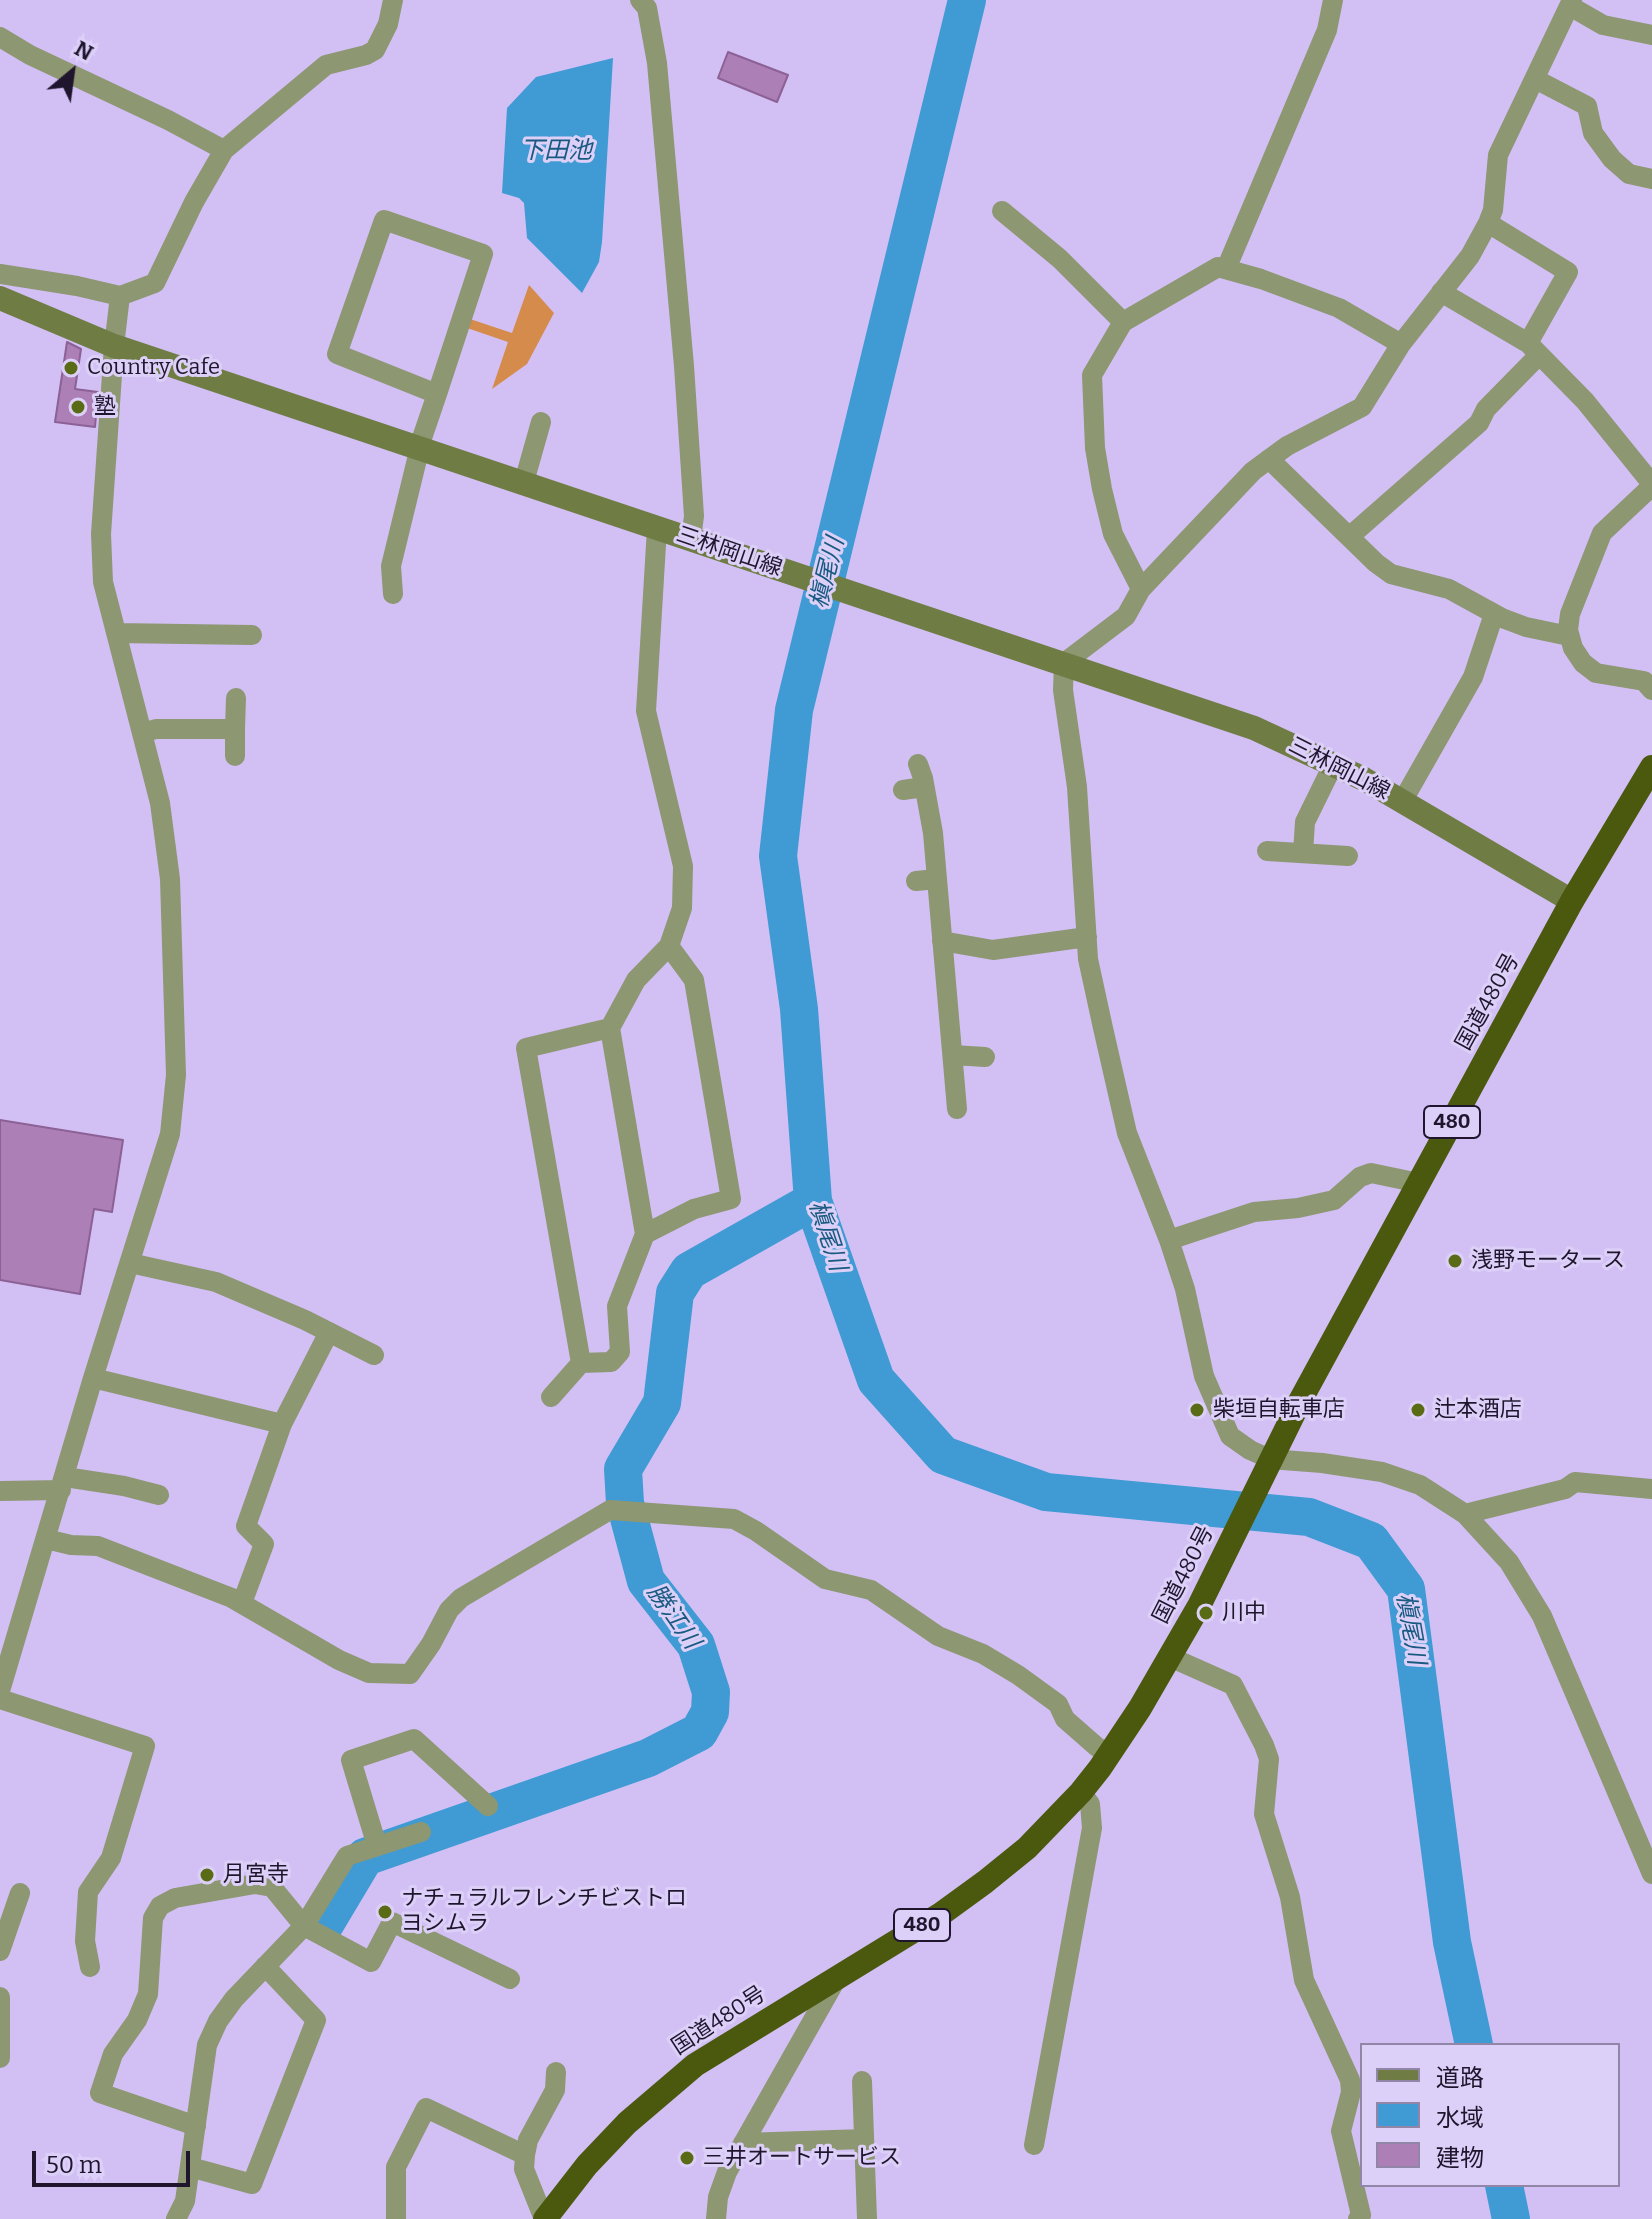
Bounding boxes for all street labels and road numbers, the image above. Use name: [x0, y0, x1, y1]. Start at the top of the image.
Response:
street label: 三林岡山線: [673, 522, 785, 582]
street label: 三林岡山線: [1284, 732, 1394, 806]
street label: 国道480号: [1451, 949, 1525, 1055]
road number: 480: [1424, 1106, 1480, 1138]
street label: 国道480号: [1148, 1522, 1220, 1628]
road number: 480: [894, 1909, 950, 1941]
street label: 国道480号: [667, 1981, 771, 2061]

